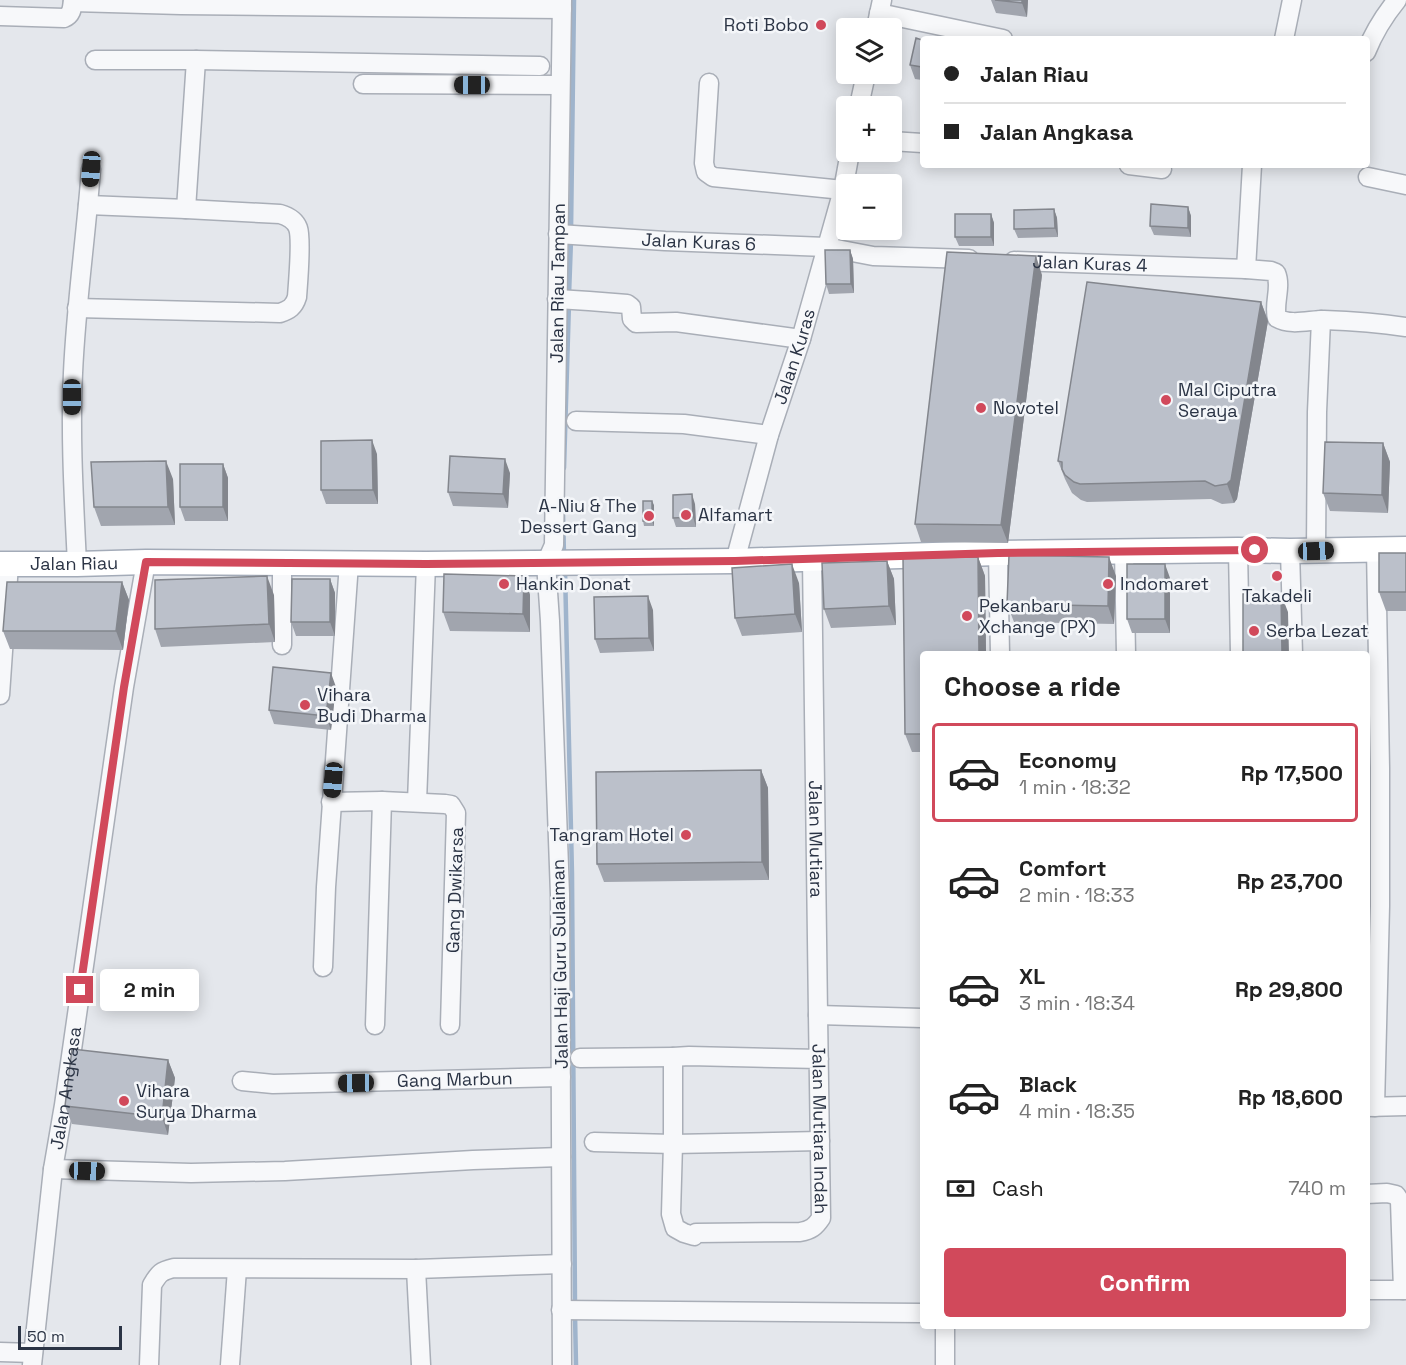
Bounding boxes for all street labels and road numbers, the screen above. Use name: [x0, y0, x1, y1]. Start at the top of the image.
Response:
street label: Jalan Riau Tampan: [545, 203, 570, 363]
street label: Jalan Kuras 6: [641, 227, 757, 255]
street label: Jalan Kuras 4: [1032, 250, 1148, 277]
street label: Jalan Kuras: [768, 306, 820, 407]
street label: Jalan Riau: [30, 551, 118, 575]
street label: Jalan Mutiara: [804, 780, 828, 898]
street label: Gang Dwikarsa: [441, 826, 468, 954]
street label: Jalan Haji Guru Sulaiman: [546, 859, 573, 1069]
street label: Jalan Angkasa: [45, 1025, 86, 1151]
street label: Jalan Mutiara Indah: [807, 1043, 833, 1214]
street label: Gang Marbun: [397, 1066, 513, 1092]

